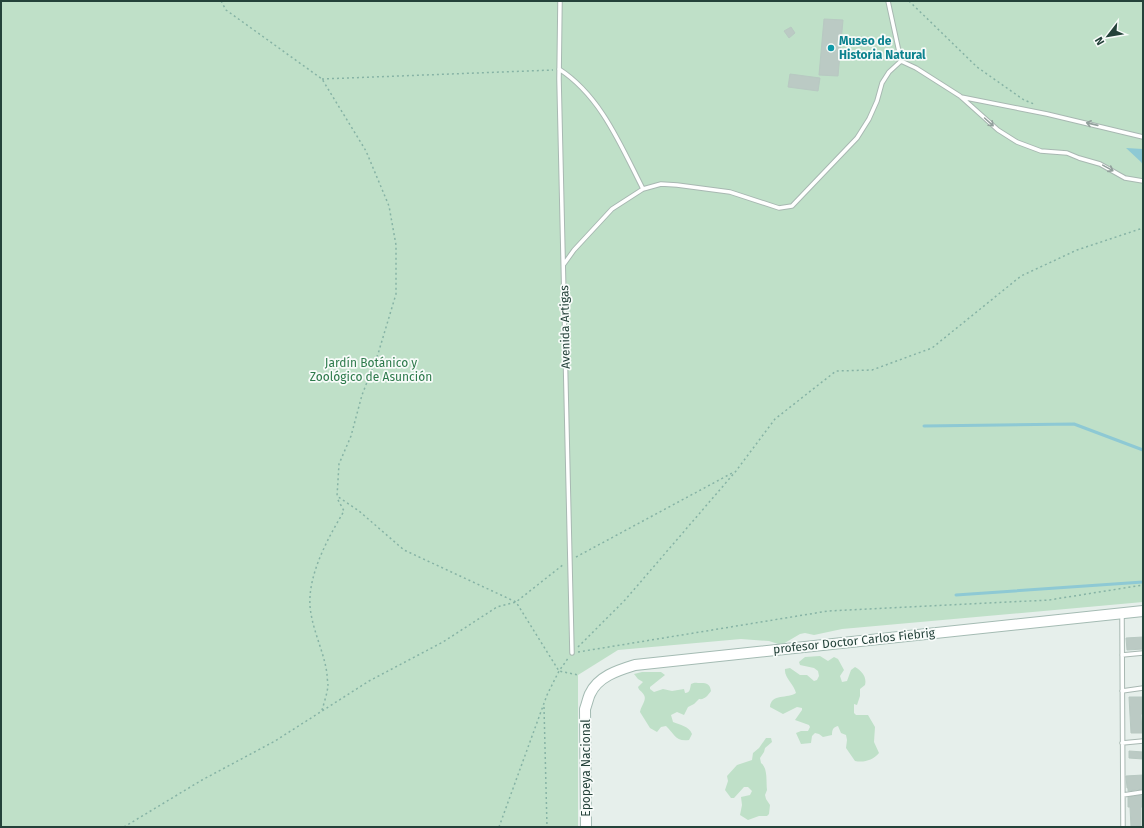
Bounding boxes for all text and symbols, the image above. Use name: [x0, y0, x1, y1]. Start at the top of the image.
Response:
north arrow: [1088, 16, 1128, 56]
place label: Museo de Historia Natural: [839, 34, 926, 62]
text: N: [1092, 34, 1107, 47]
marker: Museo de Historia Natural: [826, 43, 836, 53]
one-way arrow: [984, 118, 994, 127]
one-way arrow: [1086, 119, 1099, 127]
one-way arrow: [1102, 165, 1114, 173]
street label: Avenida Artigas: [557, 285, 573, 369]
park label: Jardín Botánico y Zoológico de Asunción: [310, 356, 432, 384]
street label: profesor Doctor Carlos Fiebrig: [772, 625, 936, 656]
street label: Epopeya Nacional: [579, 719, 593, 817]

